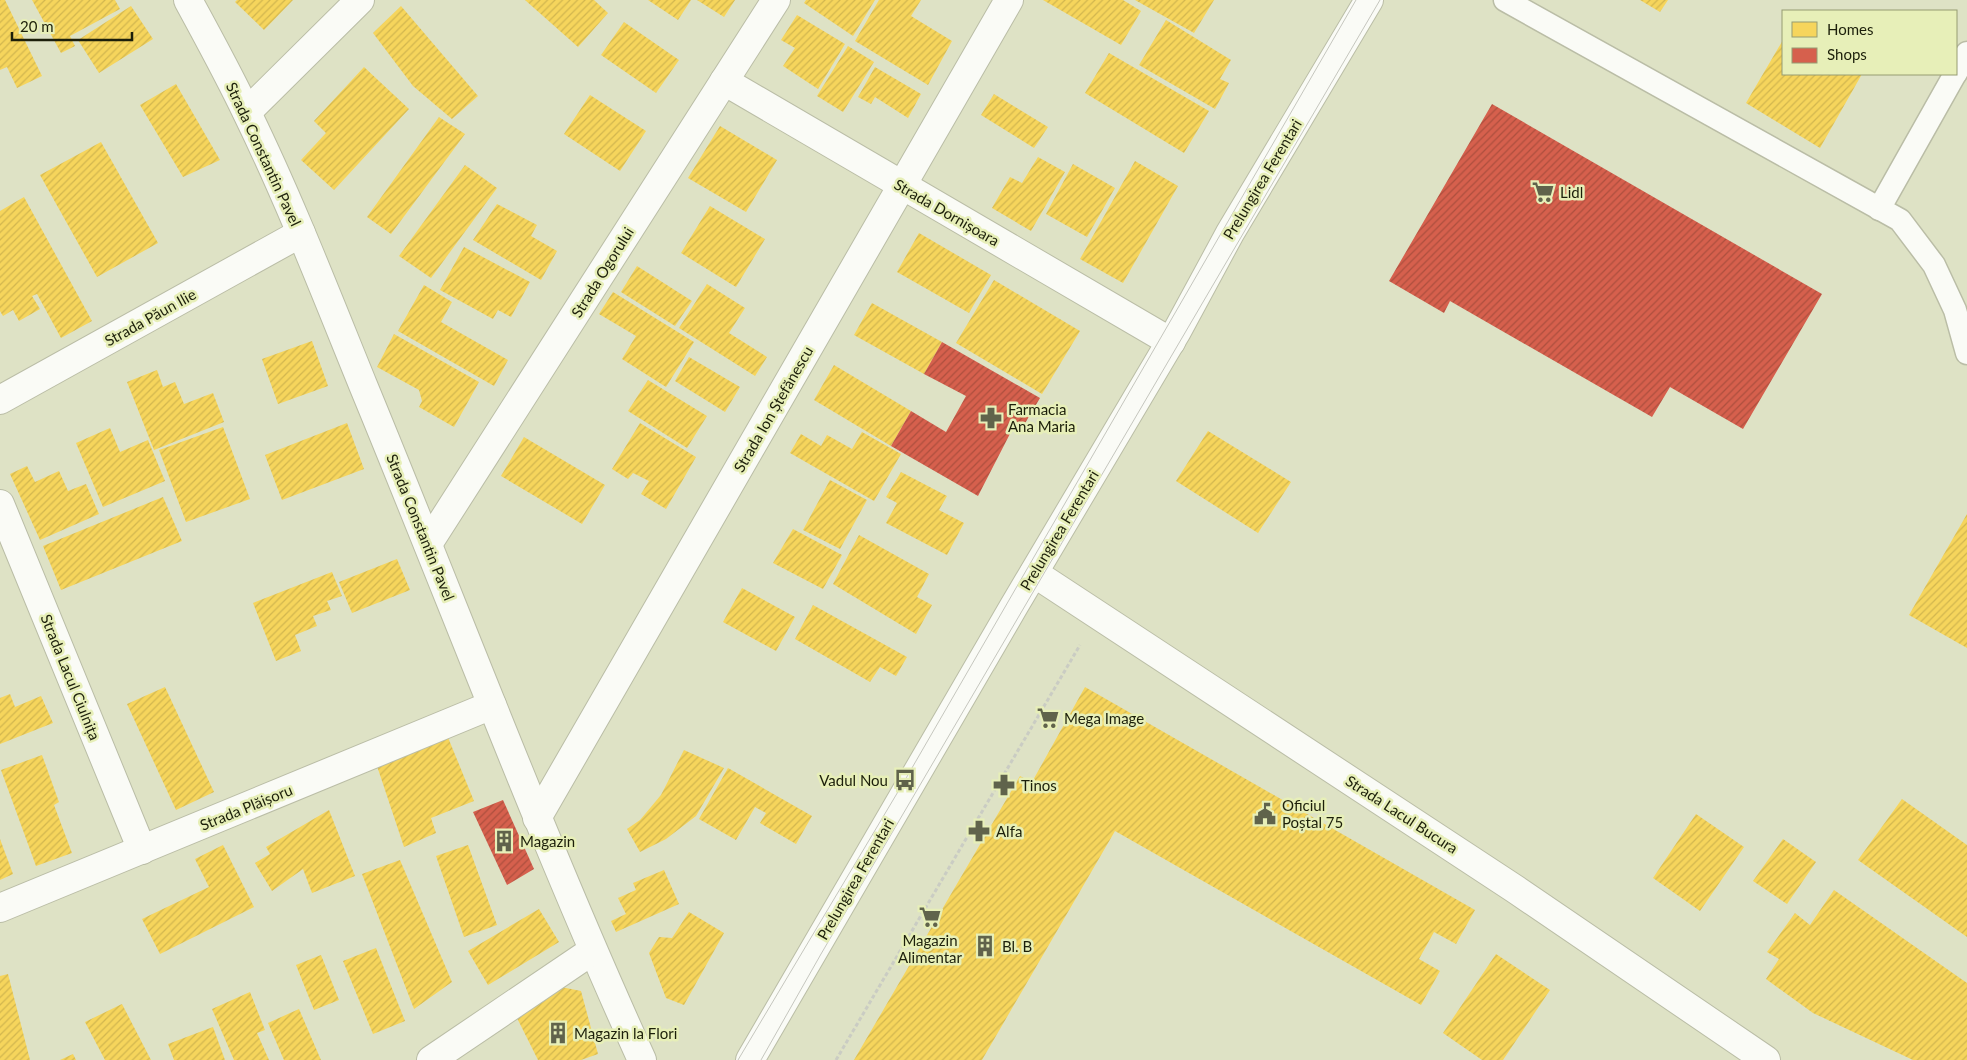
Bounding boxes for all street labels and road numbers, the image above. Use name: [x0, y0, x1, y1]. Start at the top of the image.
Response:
street label: Strada Constantin Pavel: [223, 79, 305, 229]
street label: Prelungirea Ferentari: [1219, 116, 1305, 242]
street label: Strada Dornișoara: [891, 175, 1003, 249]
street label: Strada Ogorului: [567, 224, 637, 320]
street label: Strada Păun Ilie: [101, 284, 199, 350]
street label: Strada Ion Ștefănescu: [730, 343, 816, 475]
street label: Strada Constantin Pavel: [383, 451, 459, 603]
street label: Prelungirea Ferentari: [1016, 467, 1102, 593]
street label: Strada Lacul Ciulnița: [38, 611, 104, 743]
street label: Strada Lacul Bucura: [1343, 771, 1461, 857]
street label: Strada Plăișoru: [197, 780, 295, 834]
street label: Prelungirea Ferentari: [813, 815, 897, 943]

